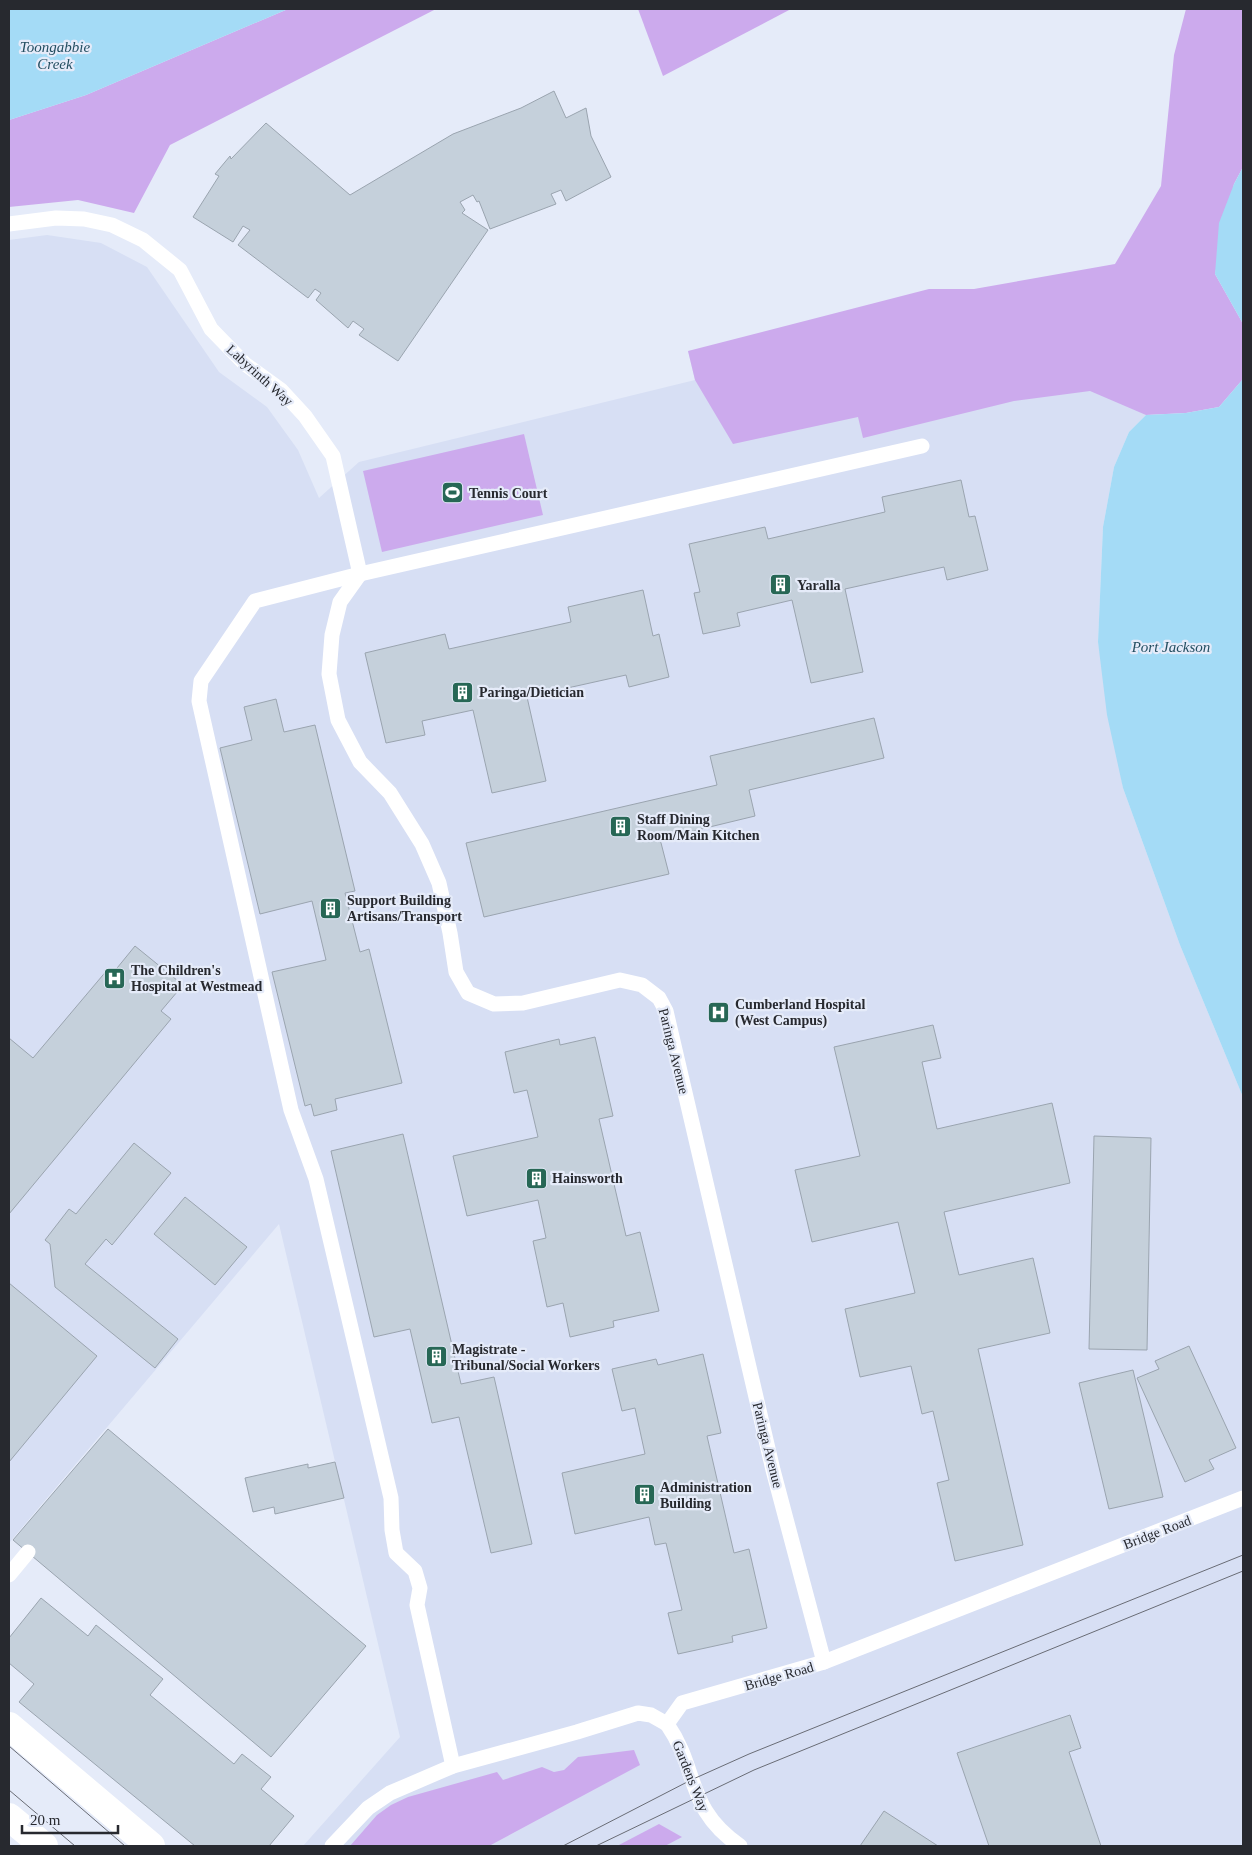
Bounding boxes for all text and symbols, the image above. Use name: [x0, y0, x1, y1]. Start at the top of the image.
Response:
water label: Toongabbie Creek: [20, 39, 90, 72]
street label: Labyrinth Way: [224, 342, 296, 409]
sports icon: Tennis Court: [441, 481, 465, 505]
place label: Tennis Court: [469, 486, 548, 501]
building icon: Yaralla: [769, 573, 793, 597]
place label: Yaralla: [797, 578, 841, 593]
water label: Port Jackson: [1131, 639, 1210, 655]
building icon: Paringa/Dietician: [451, 680, 475, 704]
place label: Paringa/Dietician: [479, 685, 584, 700]
place label: Staff Dining Room/Main Kitchen: [637, 812, 760, 843]
building icon: Staff Dining Room/Main Kitchen: [609, 815, 633, 839]
place label: Support Building Artisans/Transport: [347, 893, 462, 924]
building icon: Support Building Artisans/Transport: [319, 896, 343, 920]
place label: The Children's Hospital at Westmead: [131, 963, 262, 994]
hospital icon: The Children's Hospital at Westmead: [103, 966, 127, 990]
place label: Cumberland Hospital (West Campus): [735, 997, 865, 1029]
hospital icon: Cumberland Hospital (West Campus): [707, 1000, 731, 1024]
street label: Paringa Avenue: [656, 1007, 691, 1096]
building icon: Hainsworth: [524, 1166, 548, 1190]
place label: Hainsworth: [552, 1171, 623, 1186]
place label: Magistrate - Tribunal/Social Workers: [452, 1342, 600, 1373]
building icon: Magistrate - Tribunal/Social Workers: [424, 1345, 448, 1369]
street label: Paringa Avenue: [750, 1401, 785, 1490]
place label: Administration Building: [660, 1480, 752, 1511]
building icon: Administration Building: [632, 1483, 656, 1507]
street label: Bridge Road: [1121, 1513, 1193, 1552]
street label: Bridge Road: [743, 1659, 815, 1693]
street label: Gardens Way: [669, 1739, 712, 1814]
scale bar: [22, 1802, 119, 1834]
text: 20 m: [30, 1812, 61, 1828]

